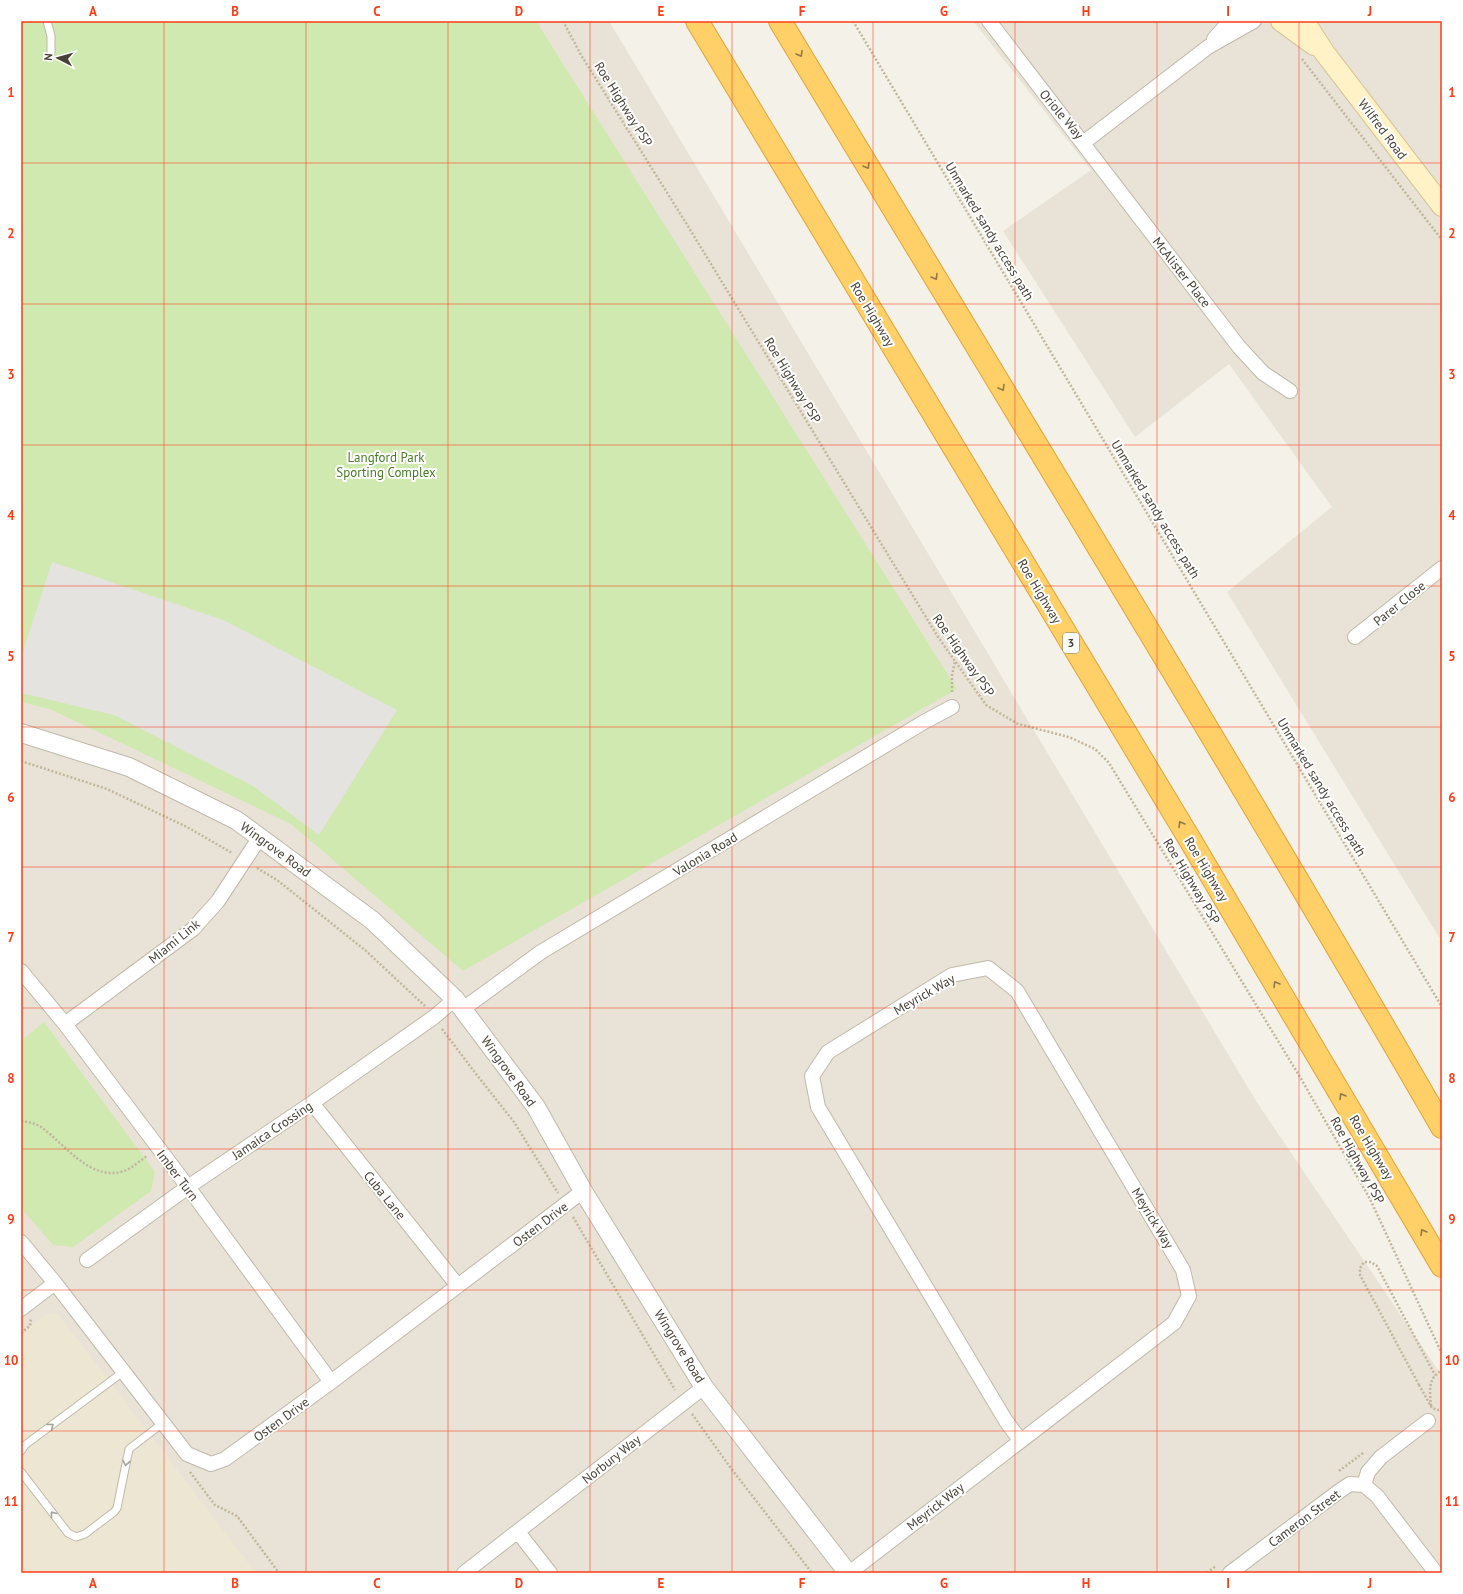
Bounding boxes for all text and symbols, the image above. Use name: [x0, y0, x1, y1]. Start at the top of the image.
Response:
text: A: [89, 3, 97, 20]
text: B: [231, 3, 239, 20]
text: C: [373, 3, 381, 20]
text: D: [515, 3, 523, 20]
text: E: [658, 3, 665, 20]
text: F: [799, 3, 806, 20]
text: G: [940, 3, 948, 20]
text: H: [1082, 3, 1090, 20]
text: I: [1226, 3, 1230, 20]
text: J: [1367, 3, 1372, 20]
north arrow: [38, 38, 78, 78]
one-way arrow: [796, 50, 803, 57]
text: N: [41, 53, 55, 61]
street label: Roe Highway PSP: [591, 59, 656, 150]
text: 1: [7, 84, 15, 101]
text: 1: [1448, 84, 1456, 101]
street label: Oriole Way: [1036, 86, 1087, 143]
street label: Wilfred Road: [1354, 96, 1411, 163]
street label: Unmarked sandy access path: [941, 159, 1038, 304]
one-way arrow: [863, 162, 870, 169]
text: 2: [7, 225, 15, 242]
text: 2: [1448, 225, 1456, 242]
street label: McAlister Place: [1149, 234, 1214, 311]
one-way arrow: [930, 273, 937, 280]
street label: Roe Highway: [847, 279, 899, 350]
street label: Roe Highway PSP: [760, 334, 825, 426]
text: 3: [7, 366, 15, 383]
text: 3: [1448, 366, 1456, 383]
one-way arrow: [997, 384, 1005, 391]
street label: Unmarked sandy access path: [1107, 437, 1204, 582]
park label: Langford Park Sporting Complex: [336, 449, 436, 481]
text: 4: [7, 507, 15, 524]
text: 4: [1448, 507, 1456, 524]
street label: Roe Highway: [1014, 556, 1066, 627]
street label: Parer Close: [1370, 577, 1429, 630]
street label: Roe Highway PSP: [929, 611, 998, 700]
road number: 3: [1063, 633, 1079, 653]
text: 5: [7, 648, 15, 665]
text: 5: [1448, 648, 1456, 665]
street label: Unmarked sandy access path: [1273, 715, 1370, 860]
text: 6: [7, 789, 15, 806]
text: 6: [1448, 789, 1456, 806]
street label: Wingrove Road: [237, 818, 314, 881]
one-way arrow: [1178, 821, 1185, 828]
street label: Valonia Road: [669, 829, 740, 881]
street label: Roe Highway: [1181, 834, 1233, 905]
street label: Roe Highway PSP: [1159, 835, 1224, 927]
street label: Miami Link: [145, 915, 204, 967]
text: 7: [7, 929, 15, 946]
text: 7: [1448, 929, 1456, 946]
street label: Meyrick Way: [890, 970, 958, 1019]
one-way arrow: [1273, 981, 1280, 988]
street label: Wingrove Road: [477, 1033, 540, 1110]
text: 8: [7, 1070, 15, 1087]
text: 8: [1448, 1070, 1456, 1087]
one-way arrow: [1339, 1093, 1347, 1100]
street label: Jamaica Crossing: [228, 1097, 316, 1164]
street label: Roe Highway: [1346, 1112, 1398, 1183]
street label: Roe Highway PSP: [1327, 1114, 1389, 1207]
street label: Imber Turn: [153, 1146, 202, 1204]
street label: Cuba Lane: [360, 1168, 409, 1223]
street label: Meyrick Way: [1128, 1185, 1177, 1252]
street label: Osten Drive: [509, 1198, 571, 1251]
text: 9: [7, 1211, 15, 1228]
text: 9: [1448, 1211, 1456, 1228]
one-way arrow: [1420, 1229, 1427, 1236]
street label: Wingrove Road: [650, 1306, 709, 1386]
text: 10: [4, 1352, 18, 1369]
text: 10: [1445, 1352, 1459, 1369]
street label: Osten Drive: [250, 1393, 313, 1445]
one-way arrow: [46, 1424, 53, 1431]
street label: Norbury Way: [578, 1431, 644, 1488]
one-way arrow: [122, 1460, 131, 1466]
street label: Meyrick Way: [903, 1479, 967, 1534]
street label: Cameron Street: [1265, 1485, 1344, 1551]
text: 11: [4, 1493, 18, 1510]
text: 11: [1445, 1493, 1459, 1510]
one-way arrow: [51, 1511, 58, 1518]
text: A: [89, 1575, 97, 1592]
text: B: [231, 1575, 239, 1592]
text: C: [373, 1575, 381, 1592]
text: D: [515, 1575, 523, 1592]
text: E: [658, 1575, 665, 1592]
text: F: [799, 1575, 806, 1592]
text: G: [940, 1575, 948, 1592]
text: H: [1082, 1575, 1090, 1592]
text: I: [1226, 1575, 1230, 1592]
text: J: [1367, 1575, 1372, 1592]

